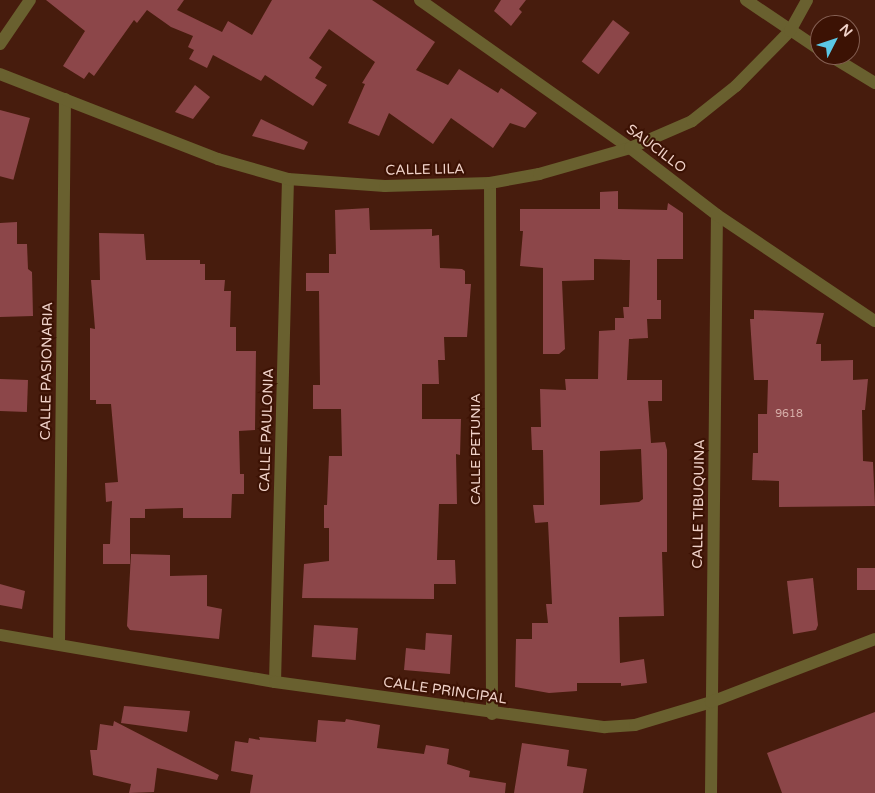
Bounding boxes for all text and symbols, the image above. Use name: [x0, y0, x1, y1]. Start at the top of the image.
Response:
north arrow: [810, 15, 860, 65]
text: N: [836, 21, 856, 40]
street label: SAUCILLO: [623, 121, 689, 177]
street label: CALLE LILA: [385, 161, 465, 179]
street label: CALLE PASIONARIA: [37, 302, 57, 440]
street label: CALLE PAULONIA: [256, 368, 278, 492]
street label: CALLE PETUNIA: [468, 393, 484, 505]
house number: 9618: [775, 407, 803, 421]
street label: CALLE TIBUQUINA: [689, 439, 709, 569]
street label: CALLE PRINCIPAL: [382, 674, 508, 708]

